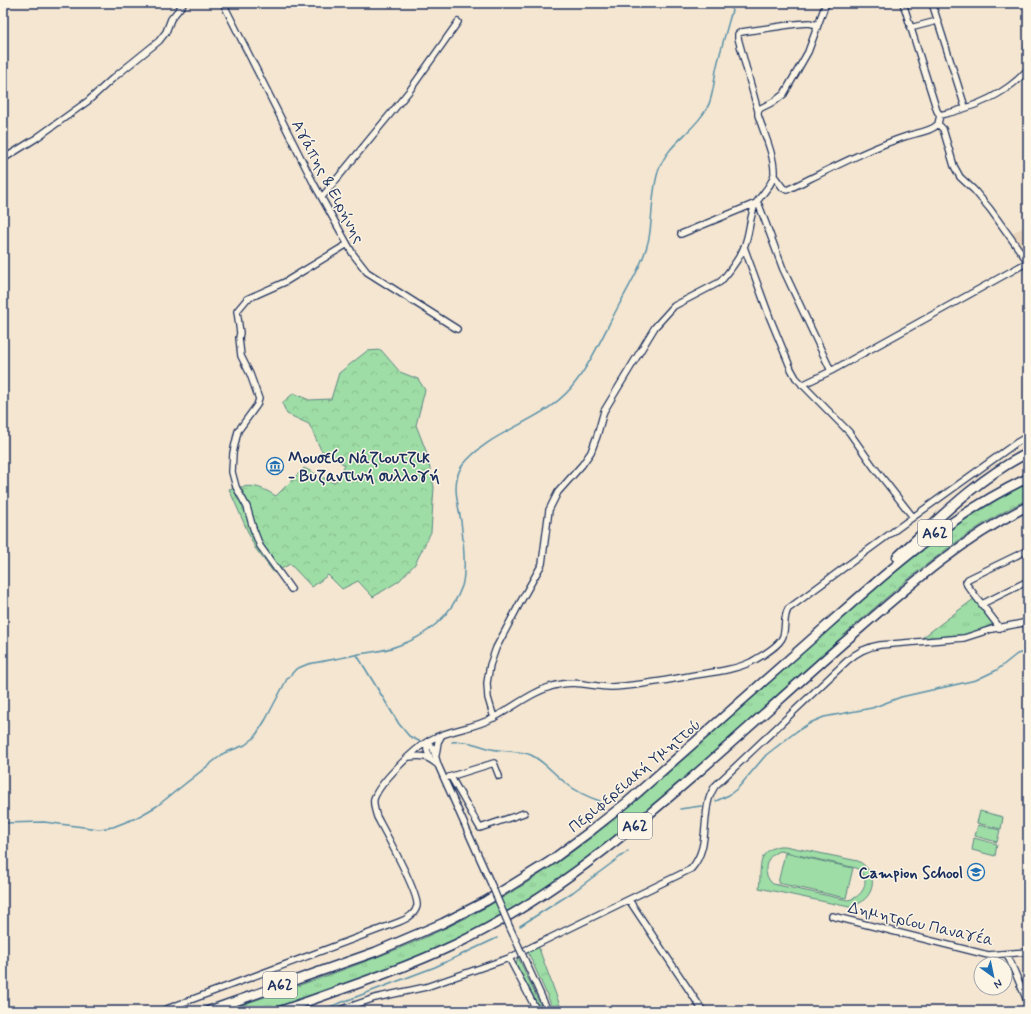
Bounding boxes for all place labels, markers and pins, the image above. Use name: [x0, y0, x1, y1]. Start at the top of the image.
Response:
place label: Μουσείο Νάζιουτζικ - Βυζαντινή συλλογή: [288, 448, 440, 487]
museum icon: Μουσείο Νάζιουτζικ - Βυζαντινή συλλογή: [265, 456, 285, 476]
school or university icon: Campion School: [966, 862, 986, 882]
place label: Campion School: [858, 863, 963, 884]

